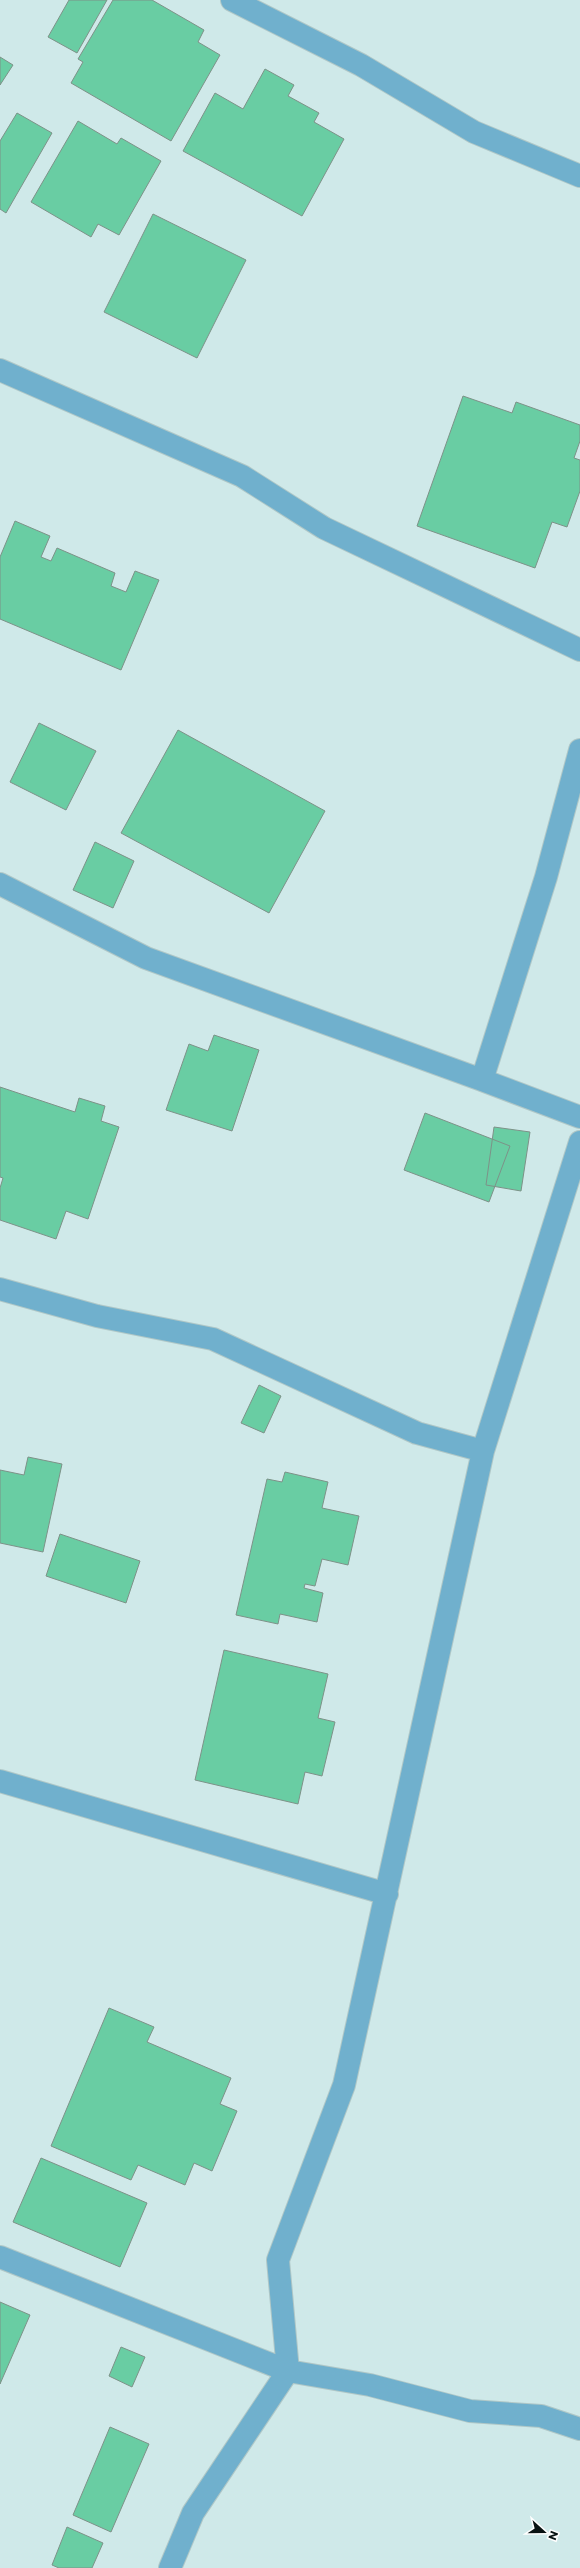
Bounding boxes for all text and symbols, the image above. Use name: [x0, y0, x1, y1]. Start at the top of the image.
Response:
north arrow: [524, 2512, 564, 2552]
text: N: [545, 2529, 561, 2542]

